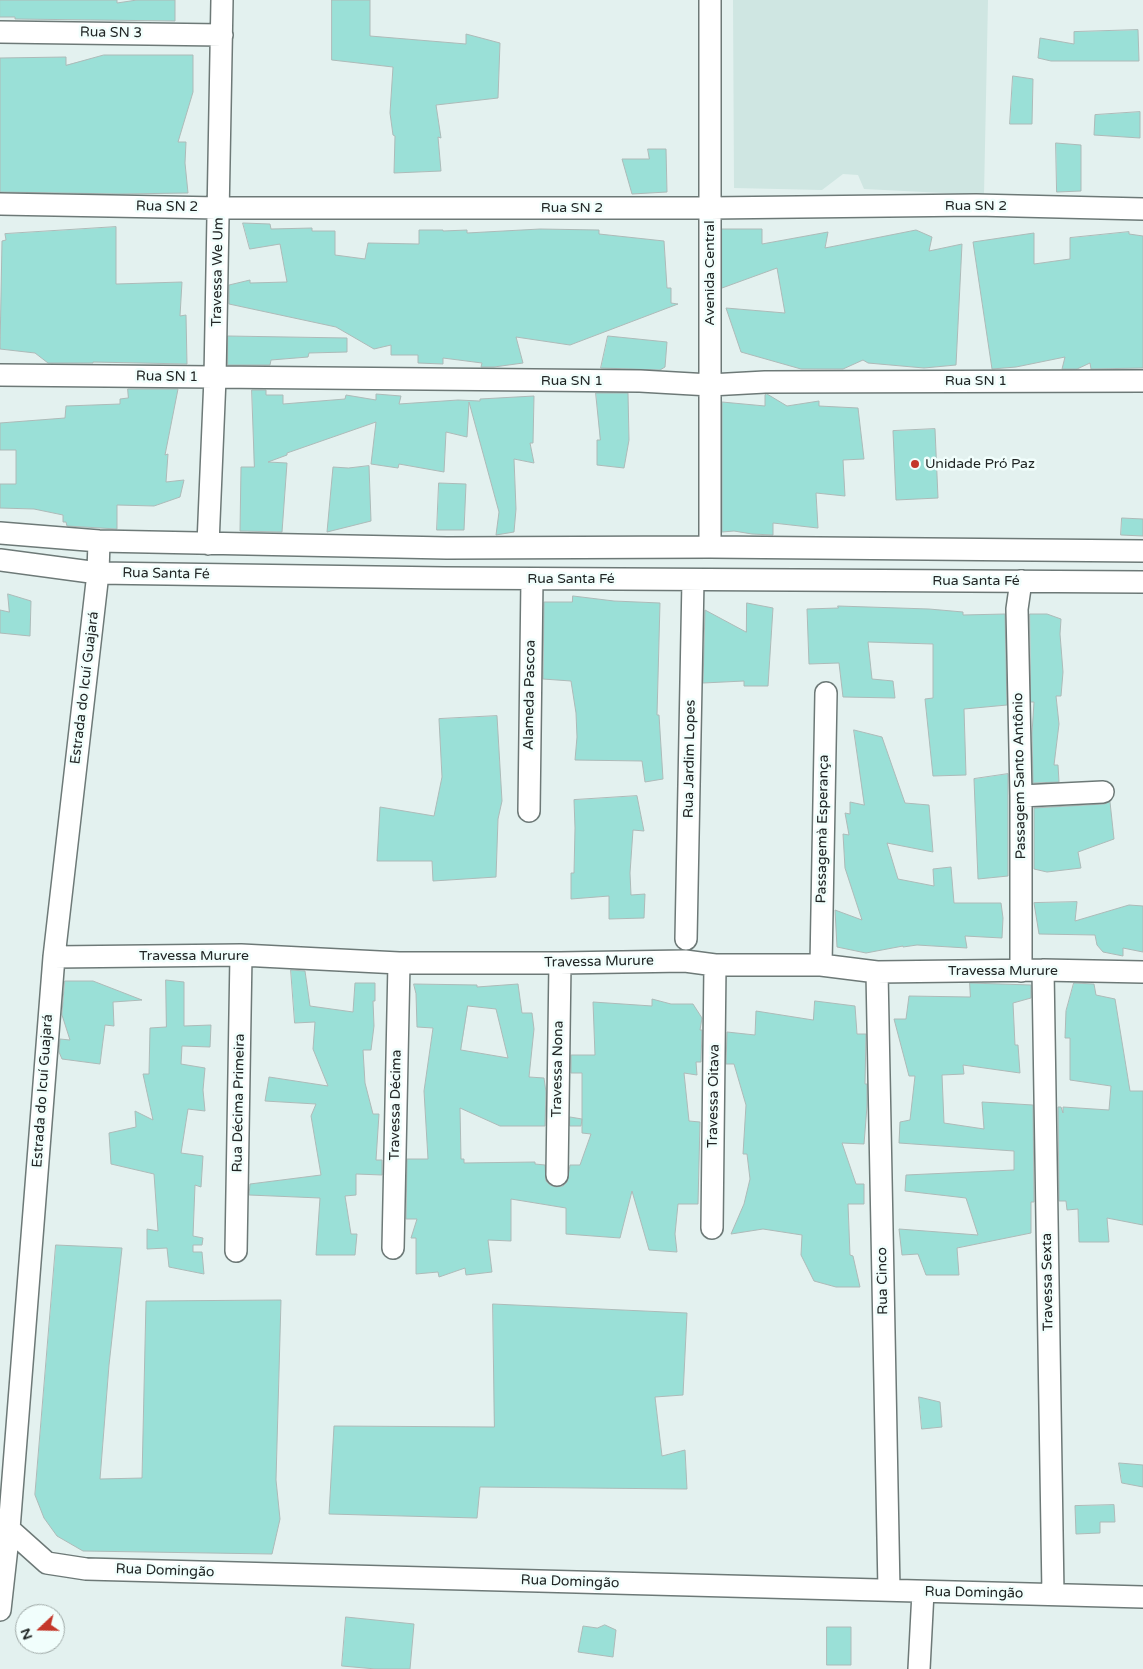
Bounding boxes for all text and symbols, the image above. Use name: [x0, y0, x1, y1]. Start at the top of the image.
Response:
street label: Rua SN 3: [80, 24, 142, 42]
street label: Rua SN 2: [136, 198, 198, 216]
street label: Rua SN 2: [945, 198, 1007, 214]
street label: Rua SN 2: [541, 200, 603, 216]
street label: Travessa We Um: [209, 217, 227, 327]
street label: Avenida Central: [702, 220, 718, 326]
street label: Rua SN 1: [136, 368, 198, 386]
street label: Rua SN 1: [541, 373, 603, 389]
street label: Rua SN 1: [945, 373, 1007, 389]
place label: Unidade Pró Paz: [925, 456, 1035, 472]
marker: Unidade Pró Paz: [909, 458, 921, 470]
street label: Rua Santa Fé: [122, 565, 210, 583]
street label: Rua Santa Fé: [527, 571, 615, 587]
street label: Rua Santa Fé: [932, 573, 1020, 589]
street label: Estrada do Icuí Guajará: [67, 611, 103, 765]
street label: Alameda Pascoa: [521, 640, 539, 750]
street label: Passagem Santo Antônio: [1010, 693, 1030, 859]
street label: Rua Jardim Lopes: [681, 700, 699, 818]
street label: Passagemà Esperança: [813, 754, 833, 904]
street label: Travessa Murure: [139, 948, 249, 964]
street label: Travessa Murure: [544, 953, 654, 971]
street label: Travessa Murure: [948, 963, 1058, 979]
street label: Estrada do Icuí Guajará: [29, 1014, 57, 1168]
street label: Travessa Nona: [549, 1020, 567, 1118]
street label: Rua Décima Primeira: [229, 1033, 249, 1173]
street label: Travessa Oitava: [705, 1044, 723, 1148]
street label: Travessa Décima: [387, 1049, 405, 1161]
street label: Travessa Sexta: [1039, 1233, 1057, 1331]
street label: Rua Cinco: [874, 1247, 892, 1315]
street label: Rua Domingão: [115, 1561, 215, 1581]
street label: Rua Domingão: [520, 1572, 620, 1592]
street label: Rua Domingão: [924, 1584, 1024, 1602]
north arrow: [15, 1604, 65, 1654]
text: N: [17, 1626, 36, 1642]

